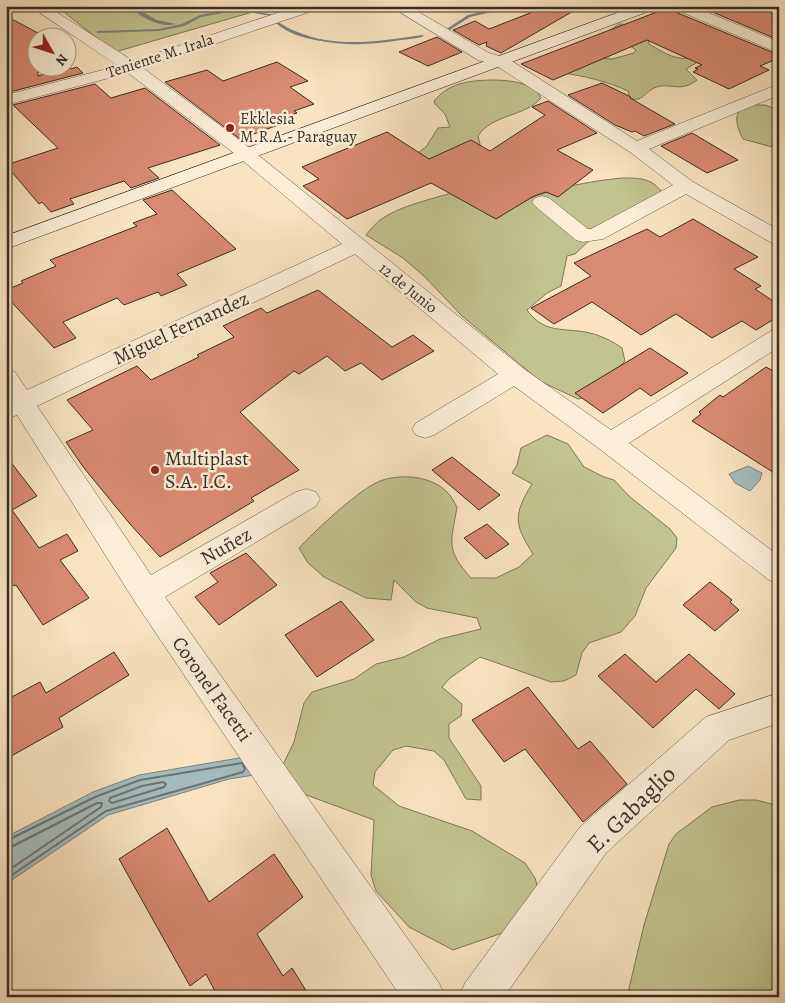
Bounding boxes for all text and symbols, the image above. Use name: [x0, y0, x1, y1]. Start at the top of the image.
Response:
north arrow: [28, 28, 78, 78]
street label: Teniente M. Irala: [104, 28, 217, 84]
text: N: [51, 50, 72, 70]
place label: Ekklesia M.R.A.- Paraguay: [240, 108, 357, 148]
marker: Ekklesia M.R.A.- Paraguay: [224, 122, 236, 134]
street label: 12 de Junio: [374, 257, 442, 319]
street label: Miguel Fernandez: [109, 285, 253, 371]
place label: Multiplast S.A. I.C.: [165, 445, 249, 495]
marker: Multiplast S.A. I.C.: [149, 464, 161, 476]
street label: Nuñez: [196, 521, 256, 571]
street label: Coronel Facetti: [166, 631, 258, 747]
street label: E. Gabaglio: [579, 758, 683, 860]

